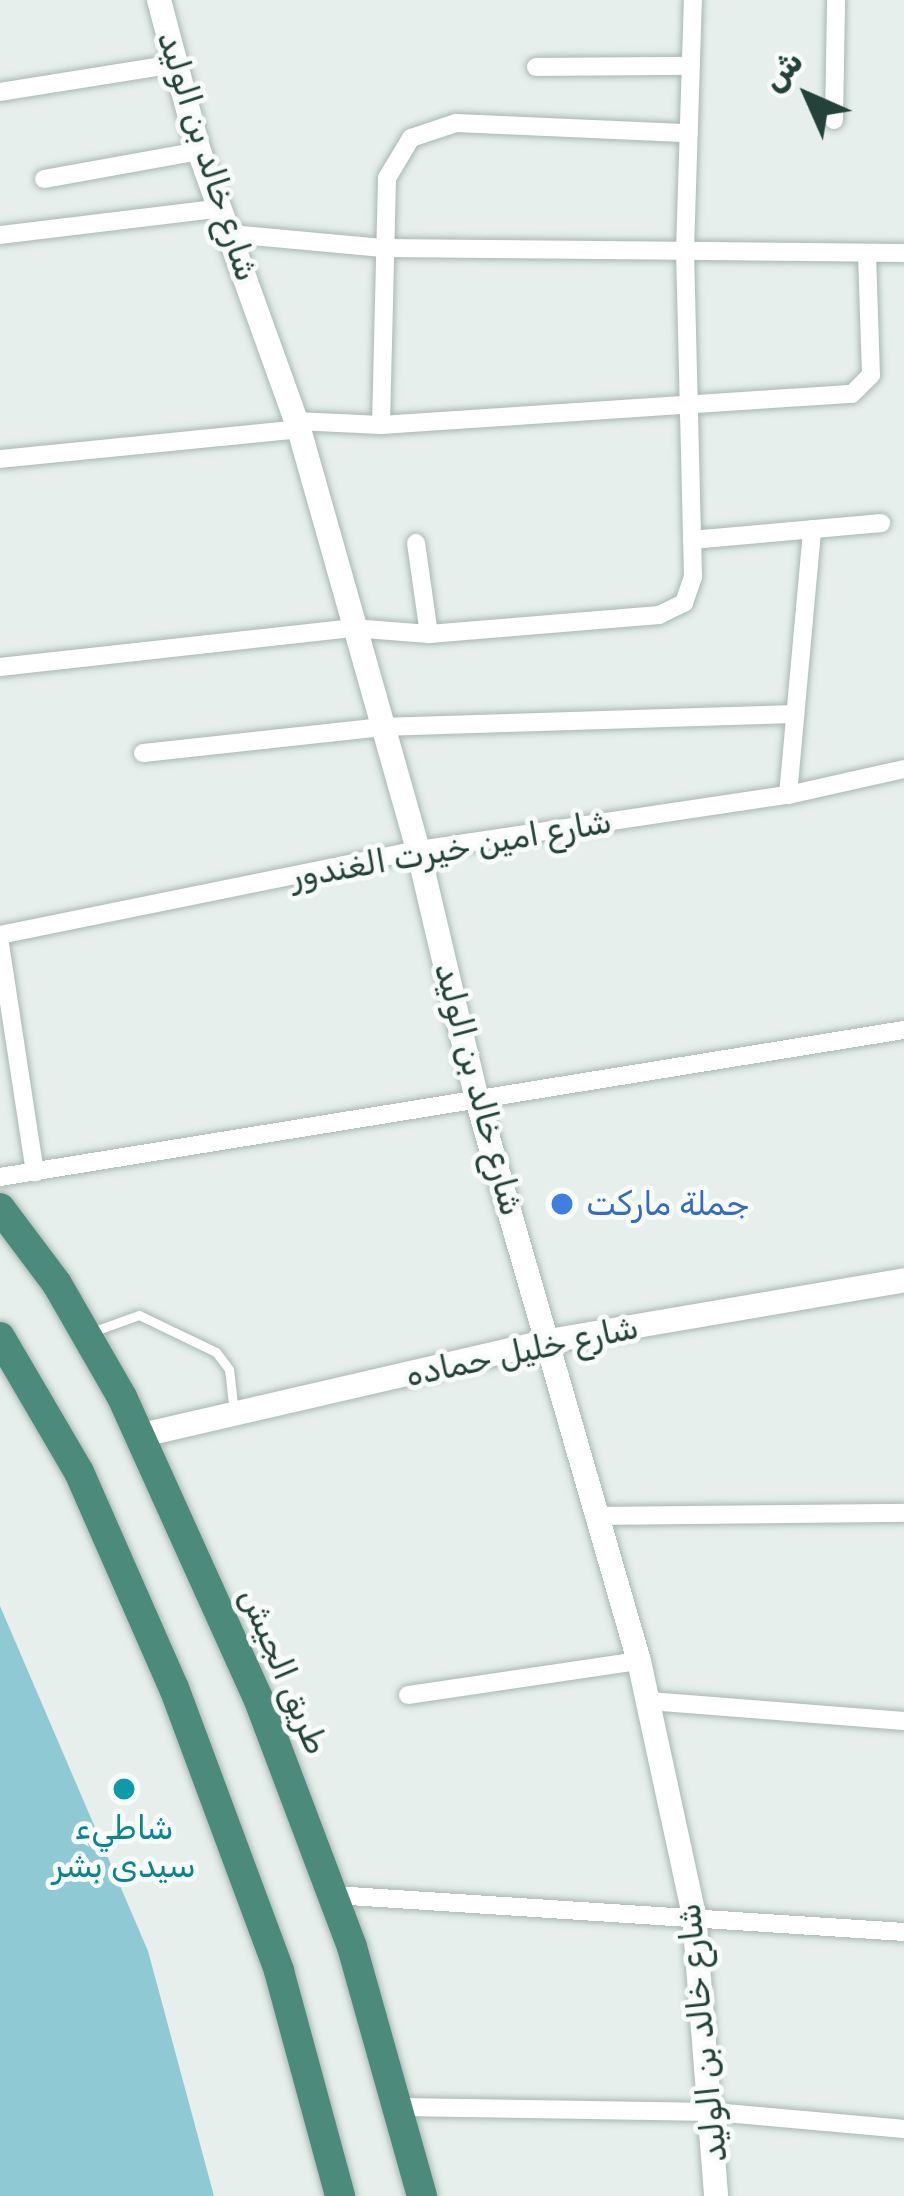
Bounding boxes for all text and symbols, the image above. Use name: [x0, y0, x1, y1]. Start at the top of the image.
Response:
street label: شارع خالد بن الوليد: [149, 26, 267, 286]
north arrow: [748, 36, 868, 156]
text: ش: [754, 42, 811, 99]
street label: شارع امين خيرت الغندور: [288, 801, 614, 897]
street label: شارع خالد بن الوليد: [426, 958, 532, 1220]
place label: جملة ماركت: [586, 1184, 749, 1224]
marker: جملة ماركت: [549, 1191, 575, 1217]
street label: شارع خليل حماده: [402, 1307, 642, 1395]
street label: طريق الجيش: [231, 1582, 337, 1760]
marker: شاطيء سيدى بشر: [111, 1776, 137, 1802]
place label: شاطيء سيدى بشر: [52, 1808, 196, 1886]
street label: شارع خالد بن الوليد: [669, 1902, 735, 2164]

